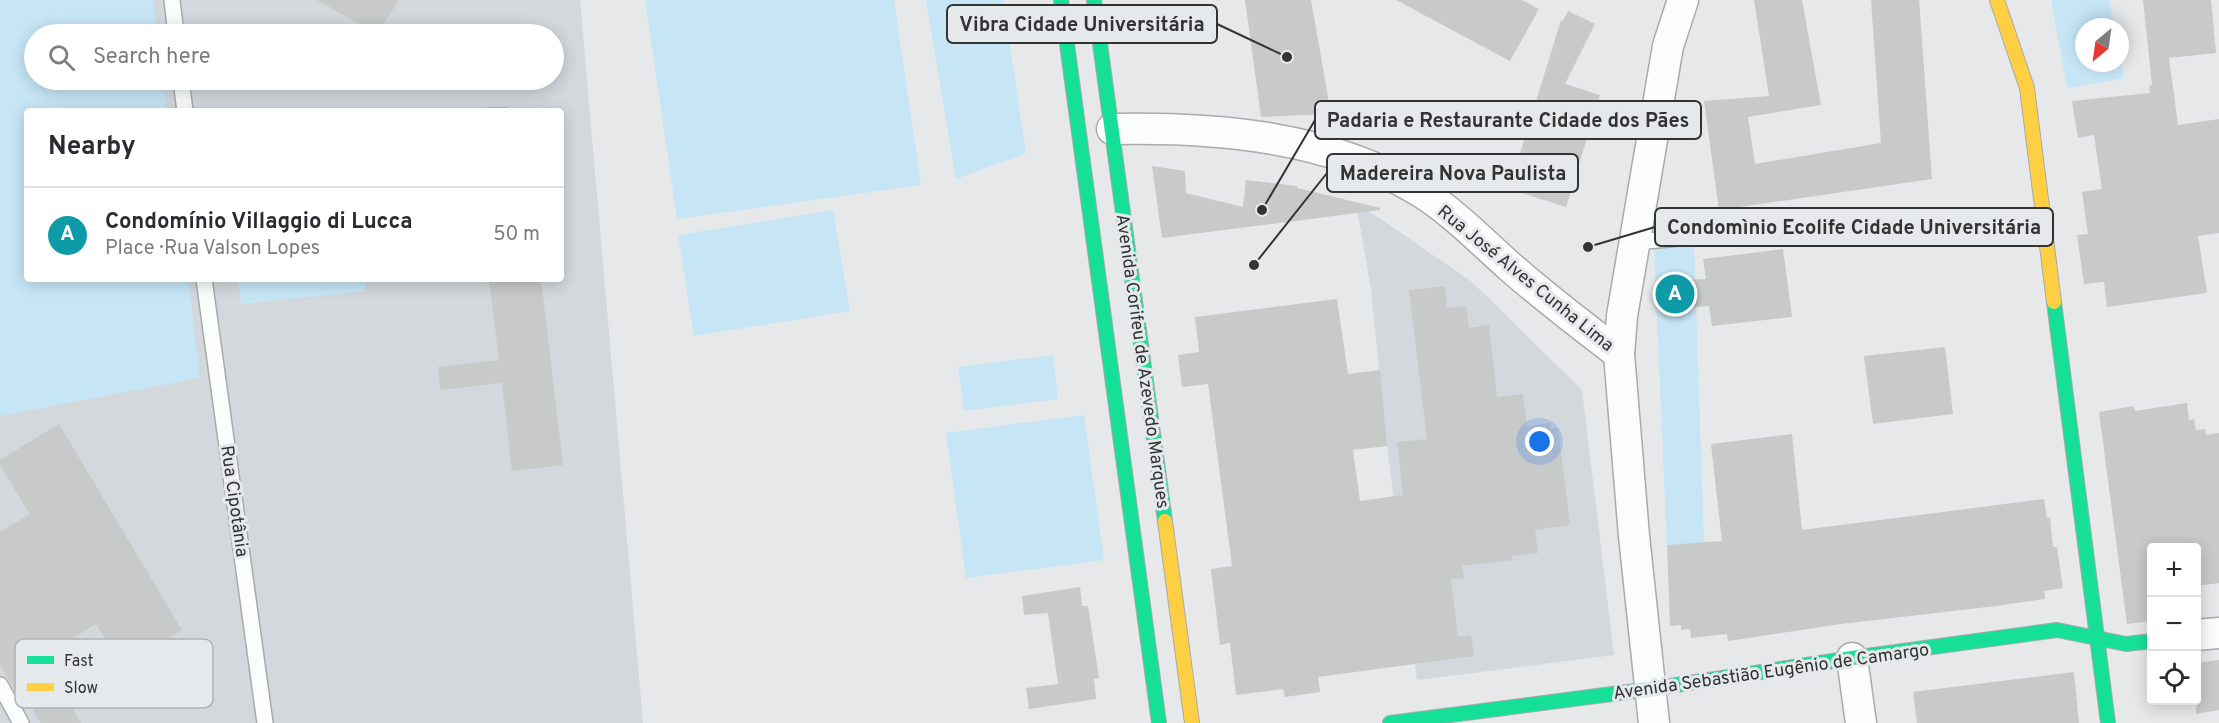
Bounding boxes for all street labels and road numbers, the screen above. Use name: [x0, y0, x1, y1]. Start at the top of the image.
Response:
street label: Rua José Alves Cunha Lima: [1432, 201, 1618, 357]
street label: Avenida Corifeu de Azevedo Marques: [1109, 212, 1174, 510]
street label: Rua Cipotânia: [214, 444, 253, 558]
street label: Avenida Sebastião Eugênio de Camargo: [1612, 639, 1931, 706]

